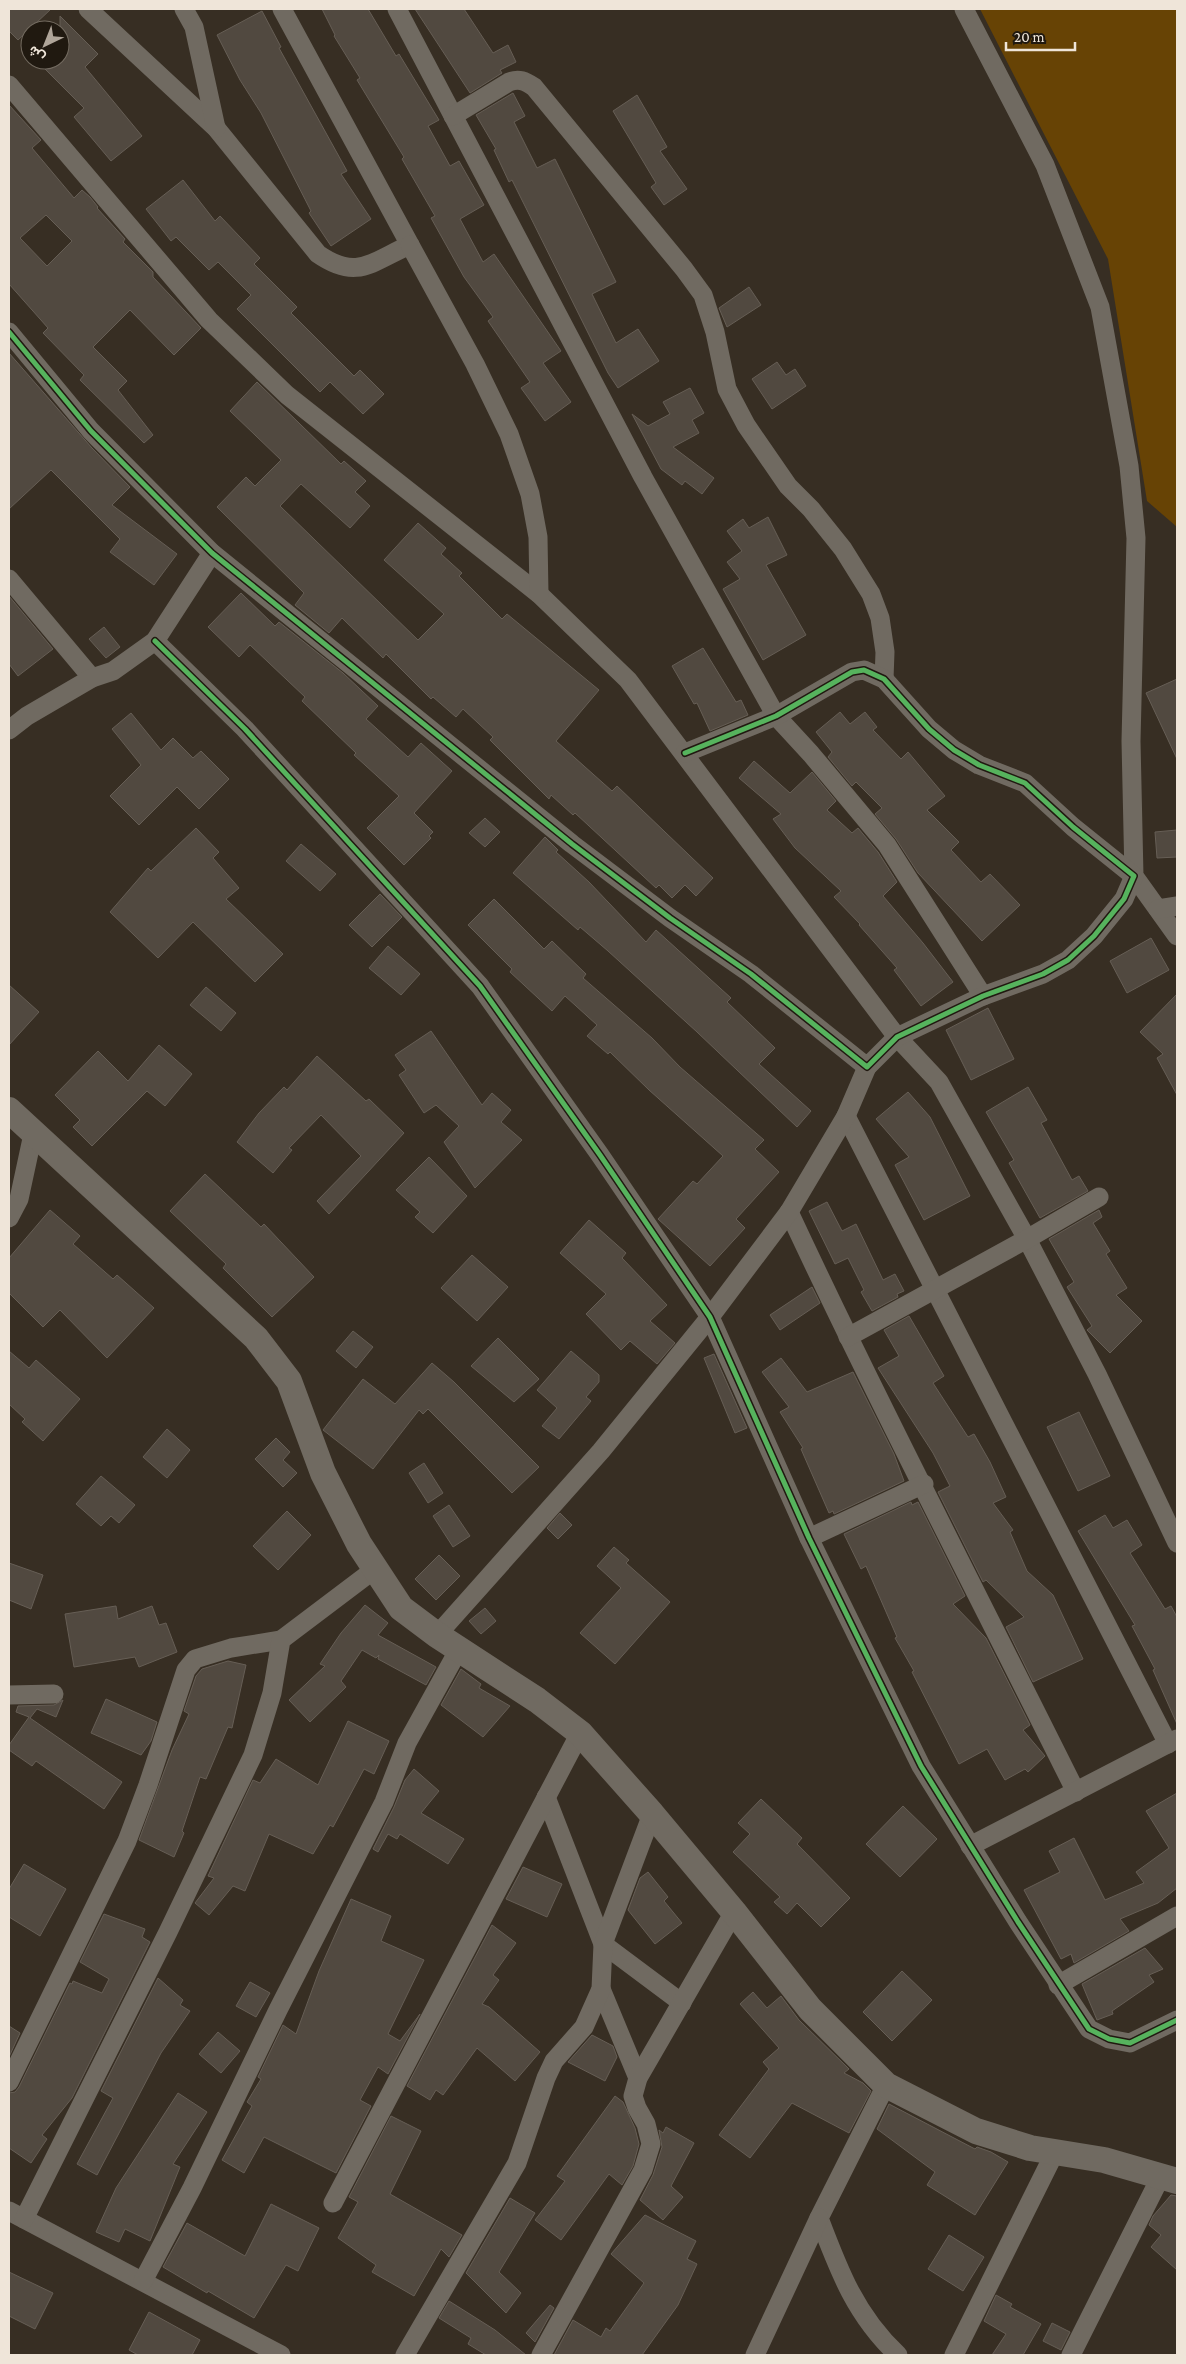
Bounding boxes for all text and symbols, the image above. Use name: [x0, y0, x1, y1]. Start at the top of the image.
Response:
north arrow: [20, 20, 70, 70]
scale bar: [1006, 20, 1075, 52]
text: 20 m: [1014, 29, 1045, 45]
text: ش: [24, 42, 48, 66]

